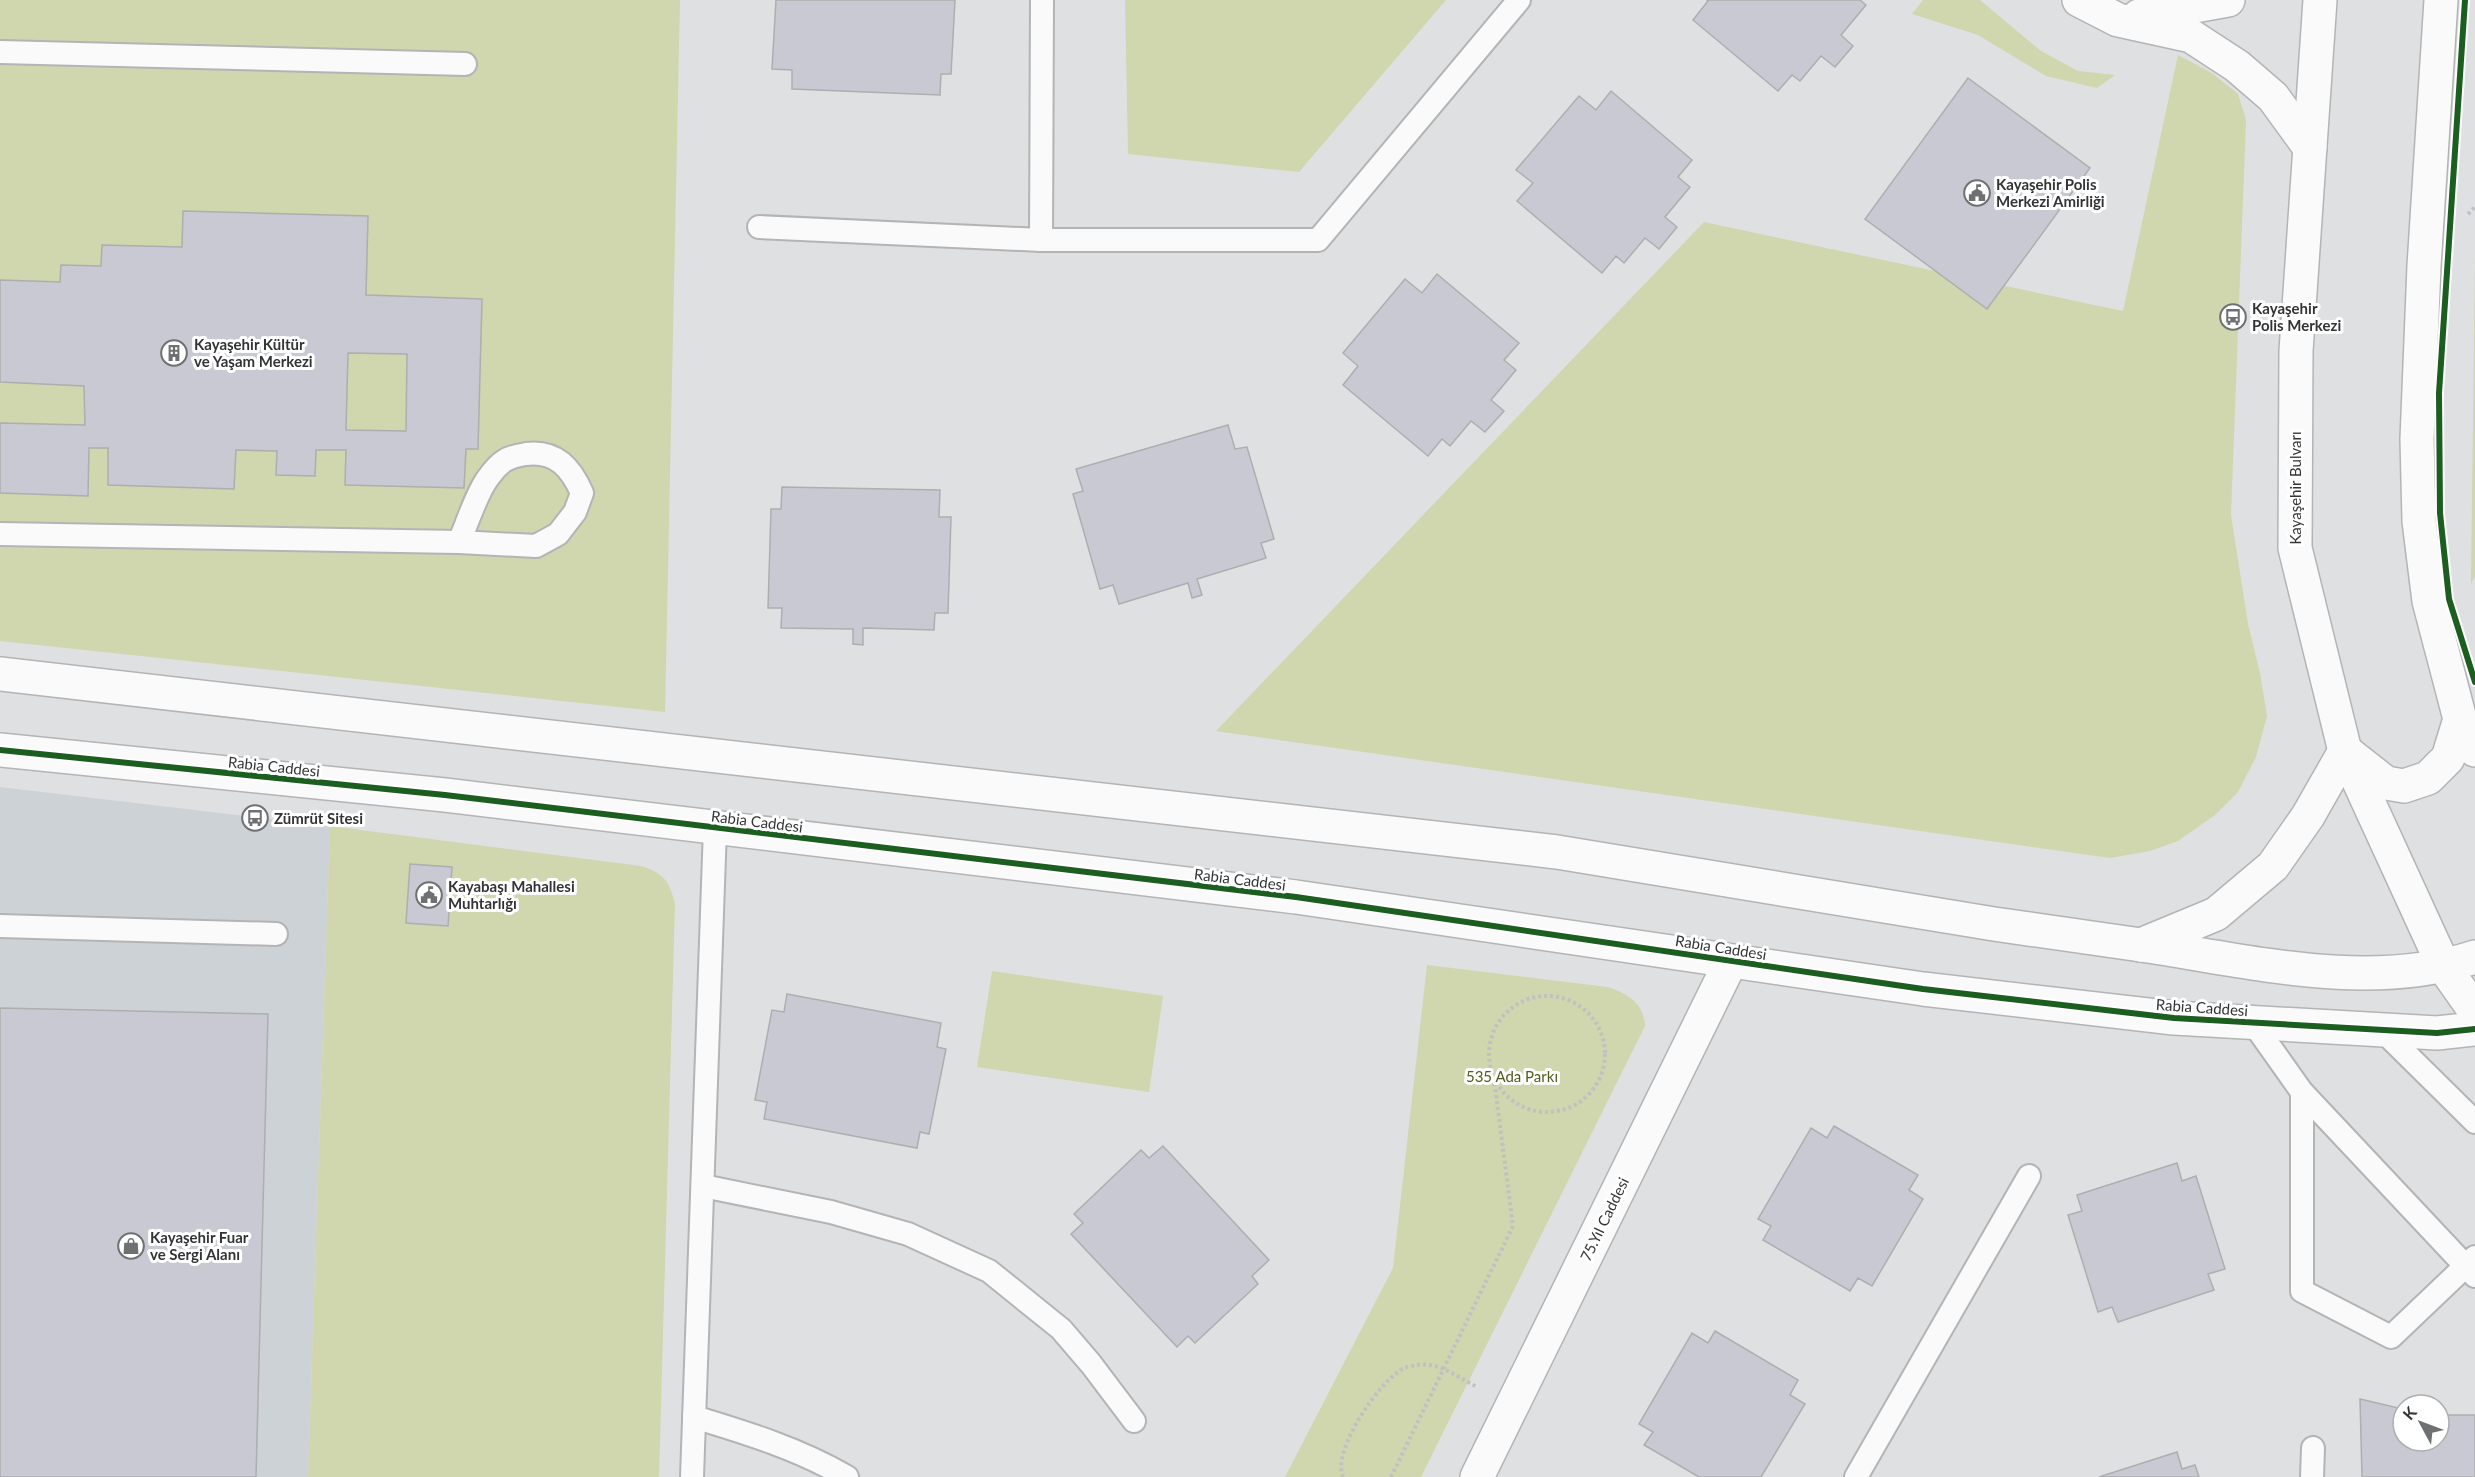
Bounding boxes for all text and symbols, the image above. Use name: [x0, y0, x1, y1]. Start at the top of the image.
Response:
place label: Kayaşehir Polis Merkezi Amirliği: [1996, 175, 2105, 210]
public building icon: Kayaşehir Polis Merkezi Amirliği: [1962, 178, 1992, 208]
place label: Kayaşehir Polis Merkezi: [2252, 299, 2341, 334]
bus stop icon: Kayaşehir Polis Merkezi: [2218, 302, 2248, 332]
place label: Kayaşehir Kültür ve Yaşam Merkezi: [194, 335, 313, 370]
building icon: Kayaşehir Kültür ve Yaşam Merkezi: [159, 338, 189, 368]
street label: Kayaşehir Bulvarı: [2286, 431, 2304, 545]
street label: Rabia Caddesi: [227, 752, 321, 780]
bus stop icon: Zümrüt Sitesi: [240, 803, 270, 833]
street label: Rabia Caddesi: [710, 806, 804, 836]
place label: Zümrüt Sitesi: [274, 809, 363, 827]
street label: Rabia Caddesi: [1193, 864, 1287, 894]
place label: Kayabaşı Mahallesi Muhtarlığı: [448, 877, 575, 912]
public building icon: Kayabaşı Mahallesi Muhtarlığı: [414, 880, 444, 910]
street label: Rabia Caddesi: [1674, 931, 1768, 963]
street label: Rabia Caddesi: [2155, 995, 2249, 1019]
park label: 535 Ada Parkı: [1466, 1067, 1558, 1085]
street label: 75.Yıl Caddesi: [1576, 1174, 1632, 1264]
place label: Kayaşehir Fuar ve Sergi Alanı: [150, 1228, 249, 1263]
shop icon: Kayaşehir Fuar ve Sergi Alanı: [116, 1231, 146, 1261]
north arrow: [2391, 1393, 2451, 1453]
text: K: [2399, 1402, 2421, 1423]

